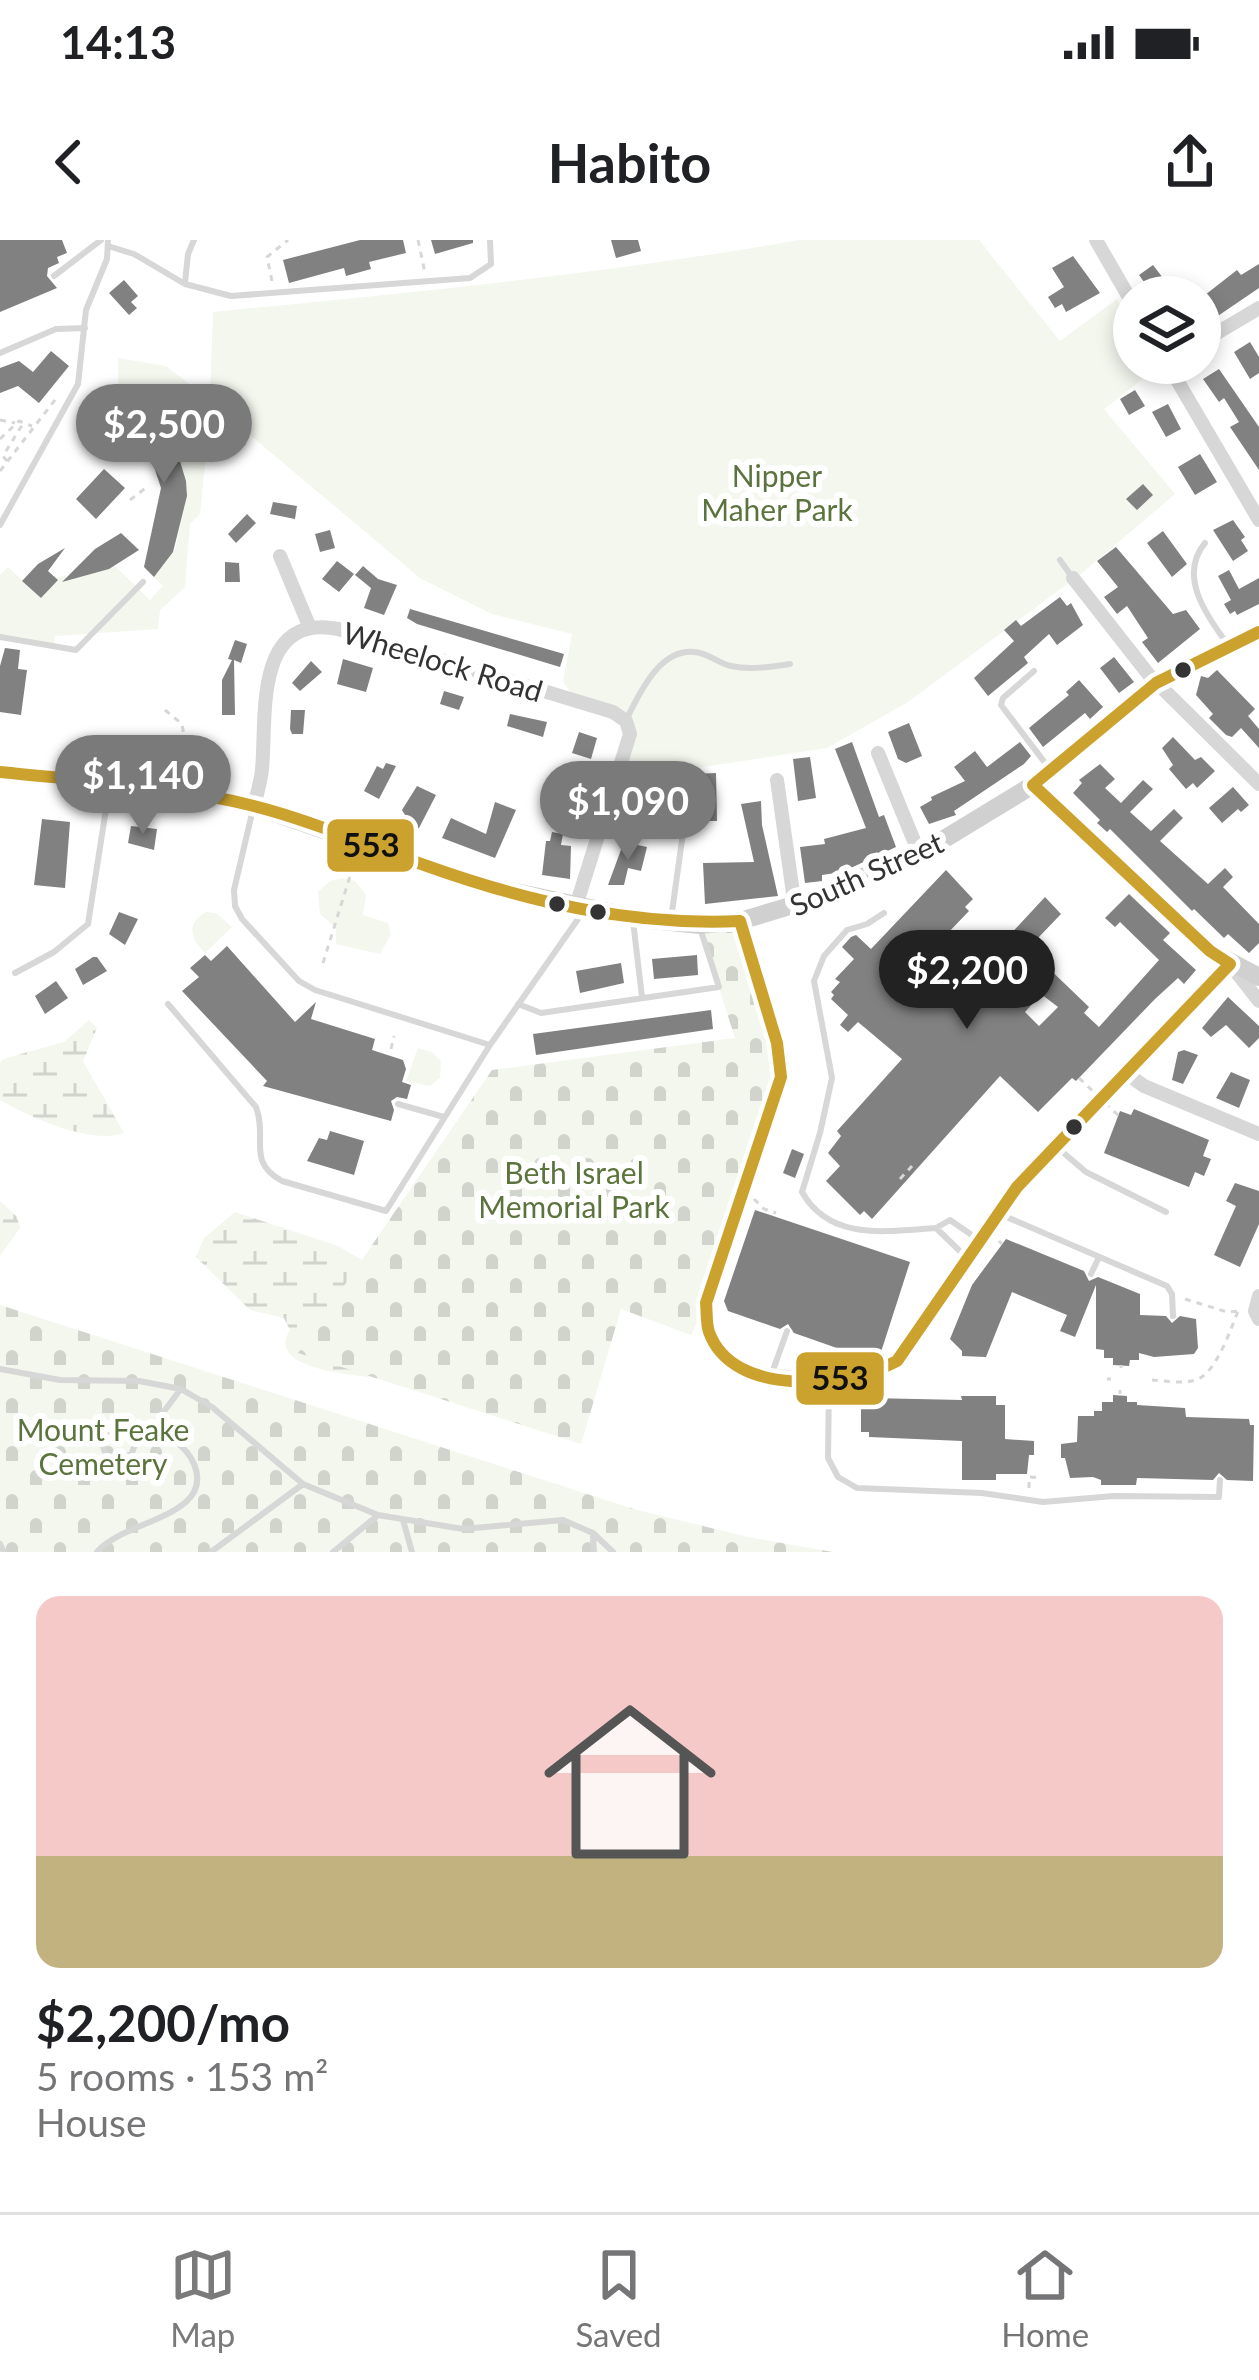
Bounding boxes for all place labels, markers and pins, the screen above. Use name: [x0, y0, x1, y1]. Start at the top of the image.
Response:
pin: $2,500: [66, 384, 262, 486]
unlabelled marker: [1172, 659, 1194, 681]
pin: $1,140: [45, 735, 241, 837]
pin: $1,090: [530, 761, 726, 863]
unlabelled marker: [546, 893, 568, 915]
unlabelled marker: [587, 901, 609, 923]
pin: $2,200: [869, 930, 1065, 1032]
unlabelled marker: [1063, 1116, 1085, 1138]

